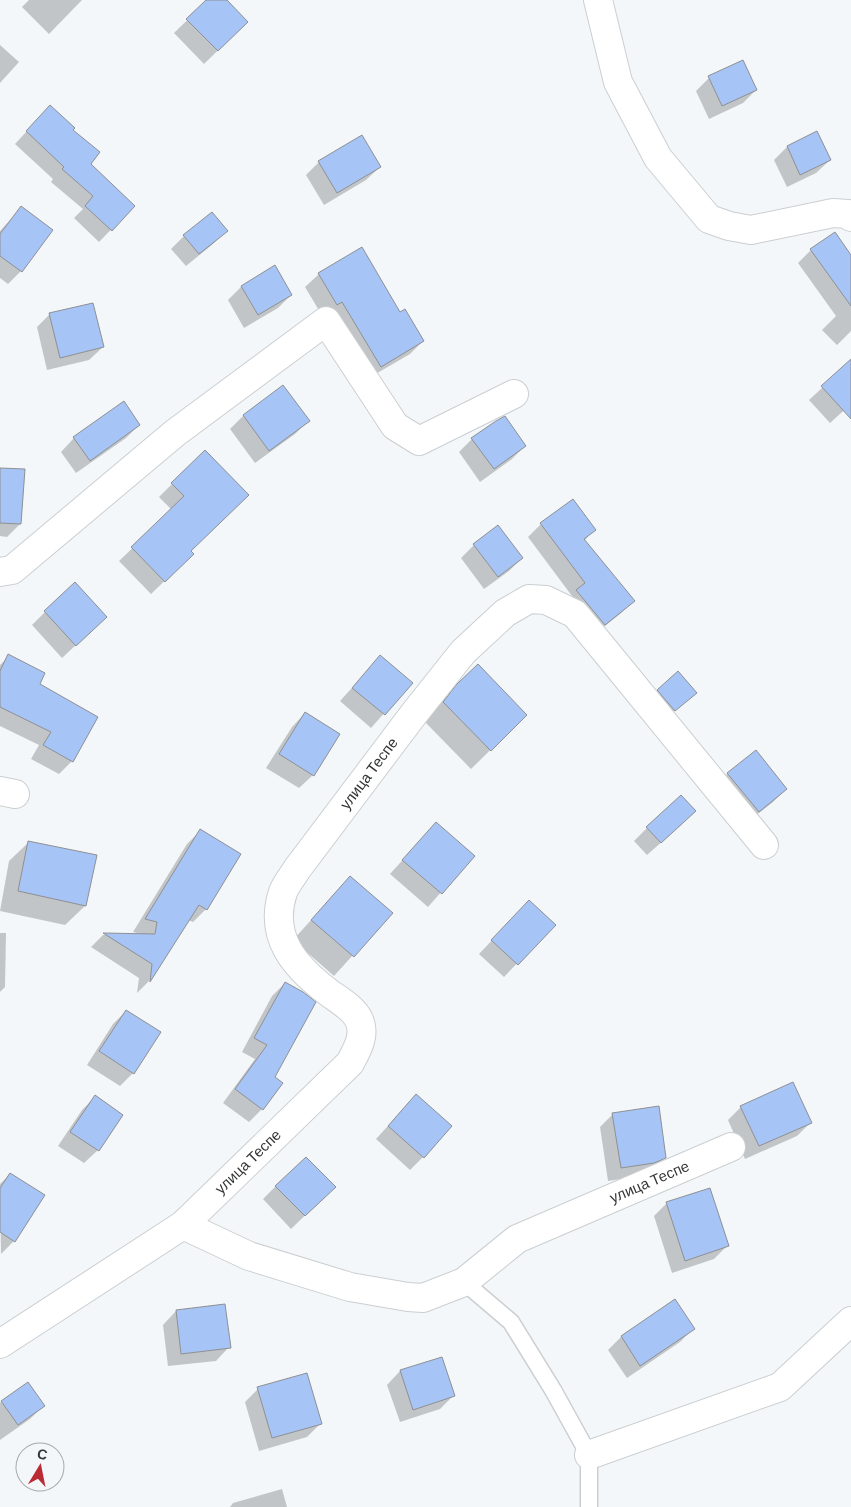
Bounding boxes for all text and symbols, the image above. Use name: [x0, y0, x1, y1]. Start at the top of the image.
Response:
street label: улица Теспе: [335, 734, 401, 812]
street label: улица Теспе: [211, 1125, 284, 1197]
street label: улица Теспе: [607, 1156, 692, 1206]
north arrow: [15, 1442, 65, 1492]
text: С: [36, 1444, 49, 1463]

